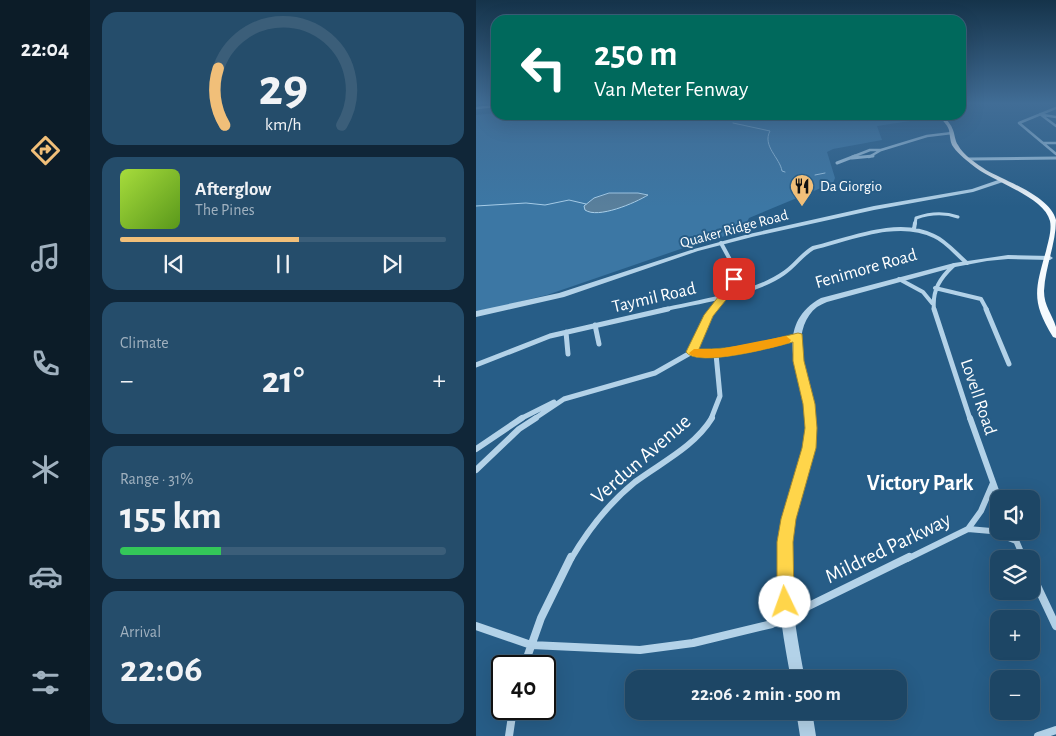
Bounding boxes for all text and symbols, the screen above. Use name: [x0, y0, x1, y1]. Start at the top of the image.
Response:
icon: left: [511, 35, 576, 100]
text: 250 m: [594, 37, 677, 72]
text: 22:04: [21, 38, 69, 60]
text: 29: [258, 62, 308, 114]
text: Van Meter Fenway: [594, 78, 748, 100]
text: km/h: [265, 116, 301, 134]
icon: directions: [28, 133, 63, 168]
restaurant icon: Da Giorgio: [789, 173, 815, 207]
place label: Da Giorgio: [820, 179, 882, 194]
text: Afterglow: [195, 180, 271, 199]
text: The Pines: [195, 202, 255, 218]
street label: Quaker Ridge Road: [678, 207, 790, 251]
icon: music: [28, 240, 63, 275]
street label: Fenimore Road: [813, 246, 919, 292]
icon: previous: [160, 250, 188, 278]
icon: pause: [269, 250, 297, 278]
icon: next: [378, 250, 406, 278]
pin: [713, 258, 755, 300]
icon: arrive: [720, 265, 748, 293]
street label: Taymil Road: [610, 280, 698, 316]
text: Climate: [120, 335, 169, 351]
icon: phone: [28, 346, 63, 381]
street label: Lovell Road: [957, 357, 999, 437]
text: 21°: [262, 362, 304, 400]
text: −: [120, 367, 133, 395]
text: +: [433, 367, 446, 395]
street label: Verdun Avenue: [587, 410, 695, 508]
icon: climate: [28, 452, 63, 487]
text: Range · 31%: [120, 471, 193, 487]
district label: Victory Park: [867, 472, 973, 495]
map controls: [990, 490, 1040, 720]
button: sound: [990, 490, 1040, 540]
text: 155 km: [120, 498, 222, 536]
street label: Mildred Parkway: [822, 509, 954, 587]
button: layers: [990, 550, 1040, 600]
icon: car: [28, 559, 63, 594]
position arrow: [758, 575, 810, 627]
button: +: [990, 610, 1040, 660]
text: Arrival: [120, 624, 161, 640]
text: 22:06: [120, 651, 203, 689]
speed limit sign: 40: [491, 655, 556, 720]
icon: filters: [28, 665, 63, 700]
button: −: [990, 670, 1040, 720]
text: 22:06 · 2 min · 500 m: [691, 685, 841, 704]

